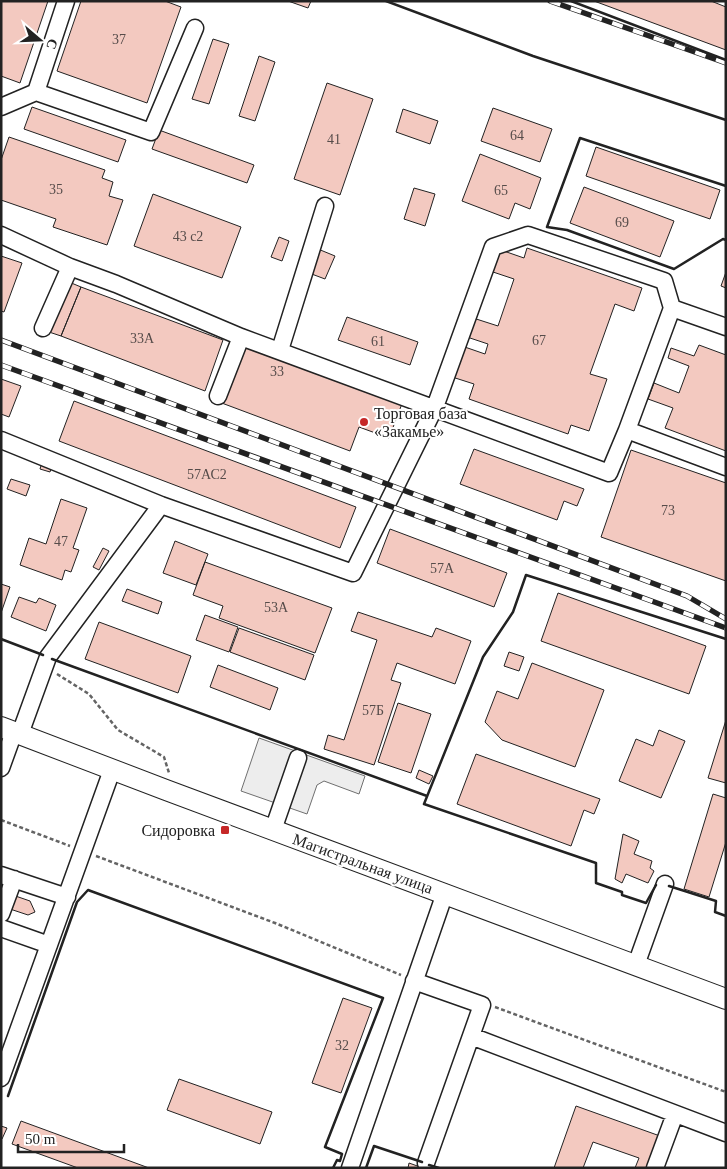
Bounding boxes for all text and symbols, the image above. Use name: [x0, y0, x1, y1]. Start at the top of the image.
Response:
north arrow: [15, 15, 65, 65]
house number: 37: [112, 32, 126, 47]
text: С: [43, 37, 61, 51]
house number: 64: [510, 128, 524, 143]
house number: 41: [327, 132, 341, 147]
house number: 35: [49, 182, 63, 197]
house number: 65: [494, 183, 508, 198]
house number: 69: [615, 215, 629, 230]
house number: 43 с2: [173, 229, 203, 244]
house number: 33А: [130, 331, 155, 346]
house number: 67: [532, 333, 546, 348]
house number: 61: [371, 334, 385, 349]
house number: 33: [270, 364, 284, 379]
place label: Торговая база «Закамье»: [374, 405, 467, 440]
marker: Торговая база «Закамье»: [358, 416, 370, 428]
house number: 57АС2: [187, 467, 227, 482]
house number: 73: [661, 503, 675, 518]
house number: 47: [54, 534, 68, 549]
house number: 57А: [430, 561, 455, 576]
house number: 53А: [264, 600, 289, 615]
house number: 57Б: [362, 703, 384, 718]
place label: Сидоровка: [141, 822, 215, 840]
marker: Сидоровка: [219, 824, 231, 836]
street label: Магистральная улица: [290, 830, 435, 898]
house number: 32: [335, 1038, 349, 1053]
scale bar: [18, 1122, 124, 1154]
text: 50 m: [25, 1131, 56, 1147]

